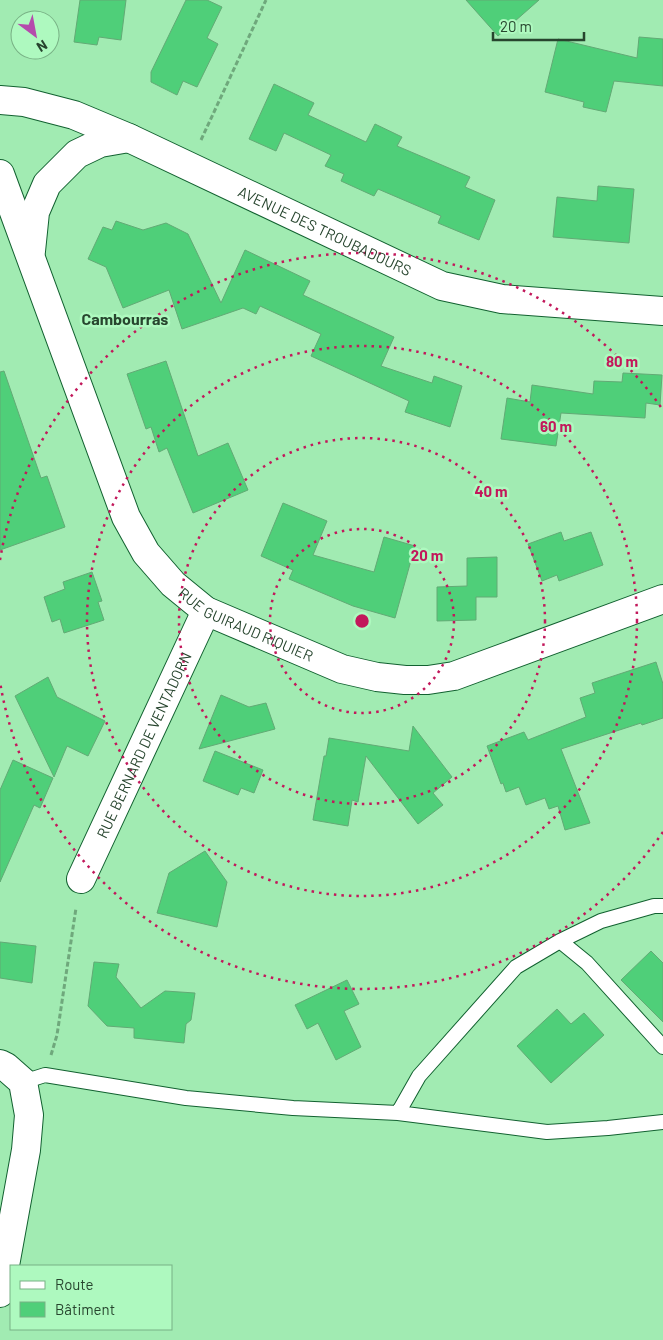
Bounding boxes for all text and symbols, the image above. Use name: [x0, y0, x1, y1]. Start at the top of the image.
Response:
north arrow: [10, 10, 60, 60]
scale bar: [493, 10, 584, 42]
text: 20 m: [500, 17, 532, 35]
text: N: [34, 37, 51, 56]
street label: AVENUE DES TROUBADOURS: [235, 182, 414, 279]
district label: Cambourras: [82, 309, 168, 328]
text: 80 m: [606, 352, 638, 370]
text: 60 m: [540, 417, 572, 435]
text: 40 m: [474, 482, 508, 500]
text: 20 m: [411, 546, 443, 564]
street label: RUE GUIRAUD RIQUIER: [175, 583, 316, 665]
centre of rings: [353, 612, 371, 630]
street label: RUE BERNARD DE VENTADORN: [92, 649, 195, 841]
legend: [10, 1265, 172, 1330]
text: Route: [55, 1275, 94, 1293]
text: Bâtiment: [55, 1300, 115, 1318]

